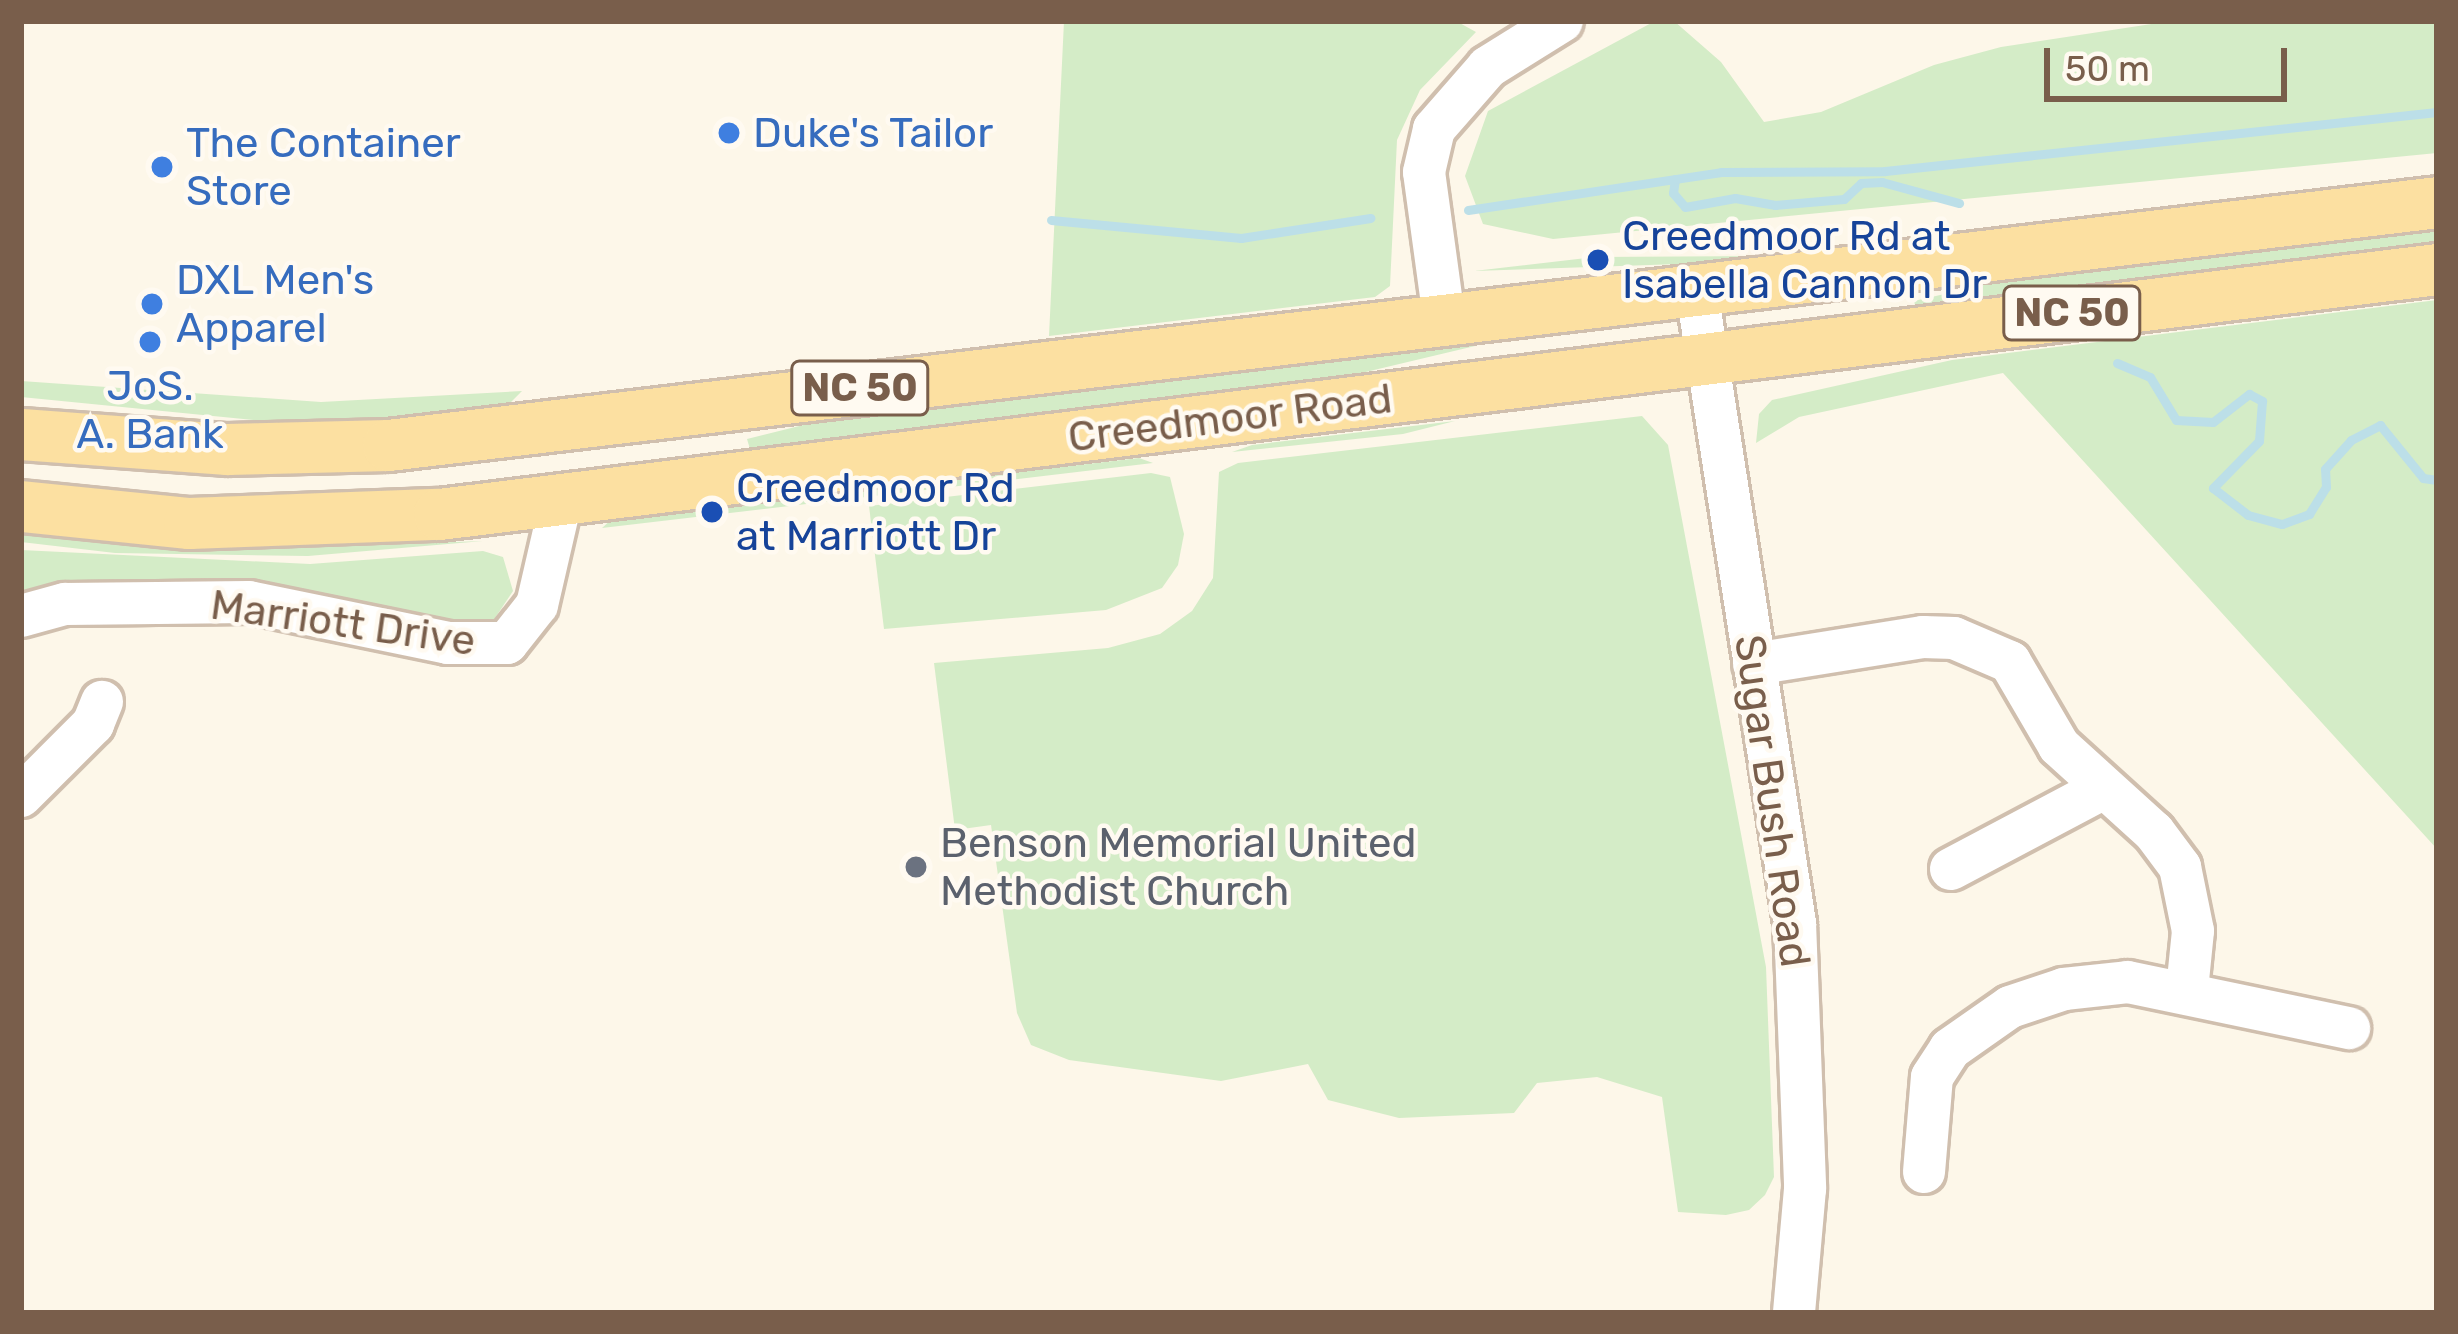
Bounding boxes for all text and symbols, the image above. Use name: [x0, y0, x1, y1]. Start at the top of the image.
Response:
scale bar: [2050, 24, 2293, 98]
text: 50 m: [2065, 47, 2150, 90]
place label: Duke's Tailor: [753, 108, 994, 158]
place label: The Container Store: [186, 118, 461, 216]
marker: Duke's Tailor: [716, 120, 742, 146]
marker: The Container Store: [149, 154, 175, 180]
place label: Creedmoor Rd at Isabella Cannon Dr: [1622, 211, 1987, 310]
marker: Creedmoor Rd at Isabella Cannon Dr: [1585, 247, 1611, 273]
place label: DXL Men's Apparel: [176, 255, 375, 354]
road number: NC 50: [2000, 280, 2144, 346]
marker: DXL Men's Apparel: [139, 291, 165, 317]
marker: JoS. A. Bank: [137, 329, 163, 355]
road number: NC 50: [788, 355, 932, 421]
place label: JoS. A. Bank: [76, 361, 224, 460]
street label: Creedmoor Road: [1065, 373, 1395, 463]
place label: Creedmoor Rd at Marriott Dr: [736, 463, 1016, 562]
marker: Creedmoor Rd at Marriott Dr: [699, 499, 725, 525]
street label: Marriott Drive: [207, 579, 479, 667]
street label: Sugar Bush Road: [1724, 631, 1820, 971]
place label: Benson Memorial United Methodist Church: [940, 818, 1416, 916]
marker: Benson Memorial United Methodist Church: [903, 854, 929, 880]

